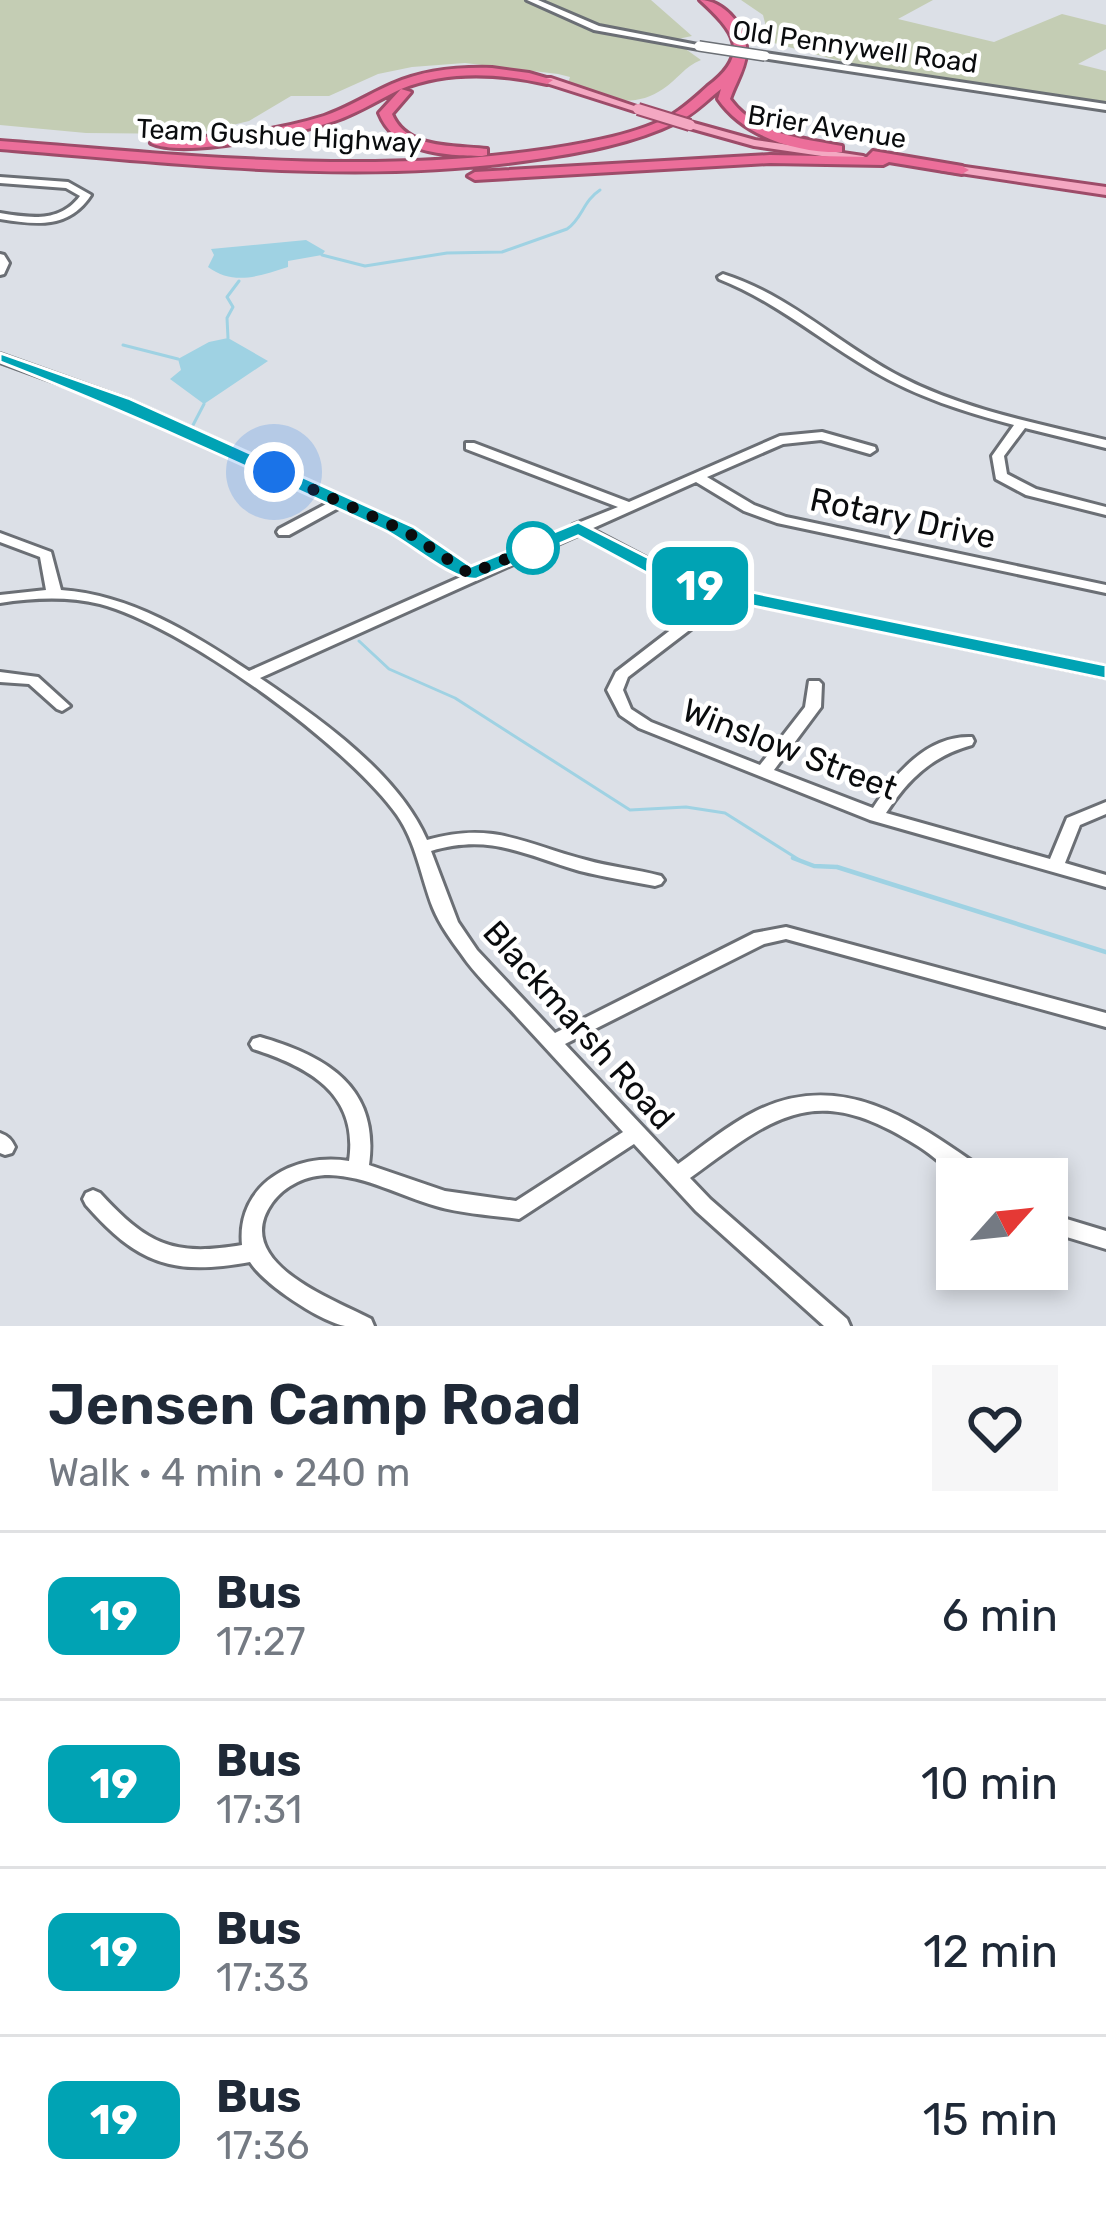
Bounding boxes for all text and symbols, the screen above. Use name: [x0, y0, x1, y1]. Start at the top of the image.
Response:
street label: Old Pennywell Road: [730, 14, 980, 80]
street label: Brier Avenue: [745, 99, 909, 155]
street label: Team Gushue Highway: [136, 113, 422, 159]
your location: [244, 442, 304, 502]
street label: Rotary Drive: [807, 479, 999, 557]
unlabelled marker: [508, 523, 558, 573]
line badge: 19: [646, 547, 754, 625]
text: 19: [676, 561, 724, 611]
street label: Winslow Street: [677, 690, 903, 808]
street label: Blackmarsh Road: [475, 913, 683, 1137]
north arrow: [936, 1158, 1068, 1290]
map controls: [936, 1158, 1068, 1290]
button: heart: [932, 1365, 1058, 1491]
text: Jensen Camp Road: [48, 1371, 582, 1438]
text: Walk · 4 min · 240 m: [48, 1450, 410, 1496]
text: Bus: [216, 1566, 301, 1619]
text: 6 min: [942, 1589, 1058, 1642]
text: 19: [90, 1591, 138, 1641]
text: 17:27: [216, 1619, 306, 1665]
text: Bus: [216, 1734, 301, 1787]
text: 10 min: [921, 1757, 1058, 1810]
text: 19: [90, 1759, 138, 1809]
text: 17:31: [216, 1787, 302, 1833]
text: Bus: [216, 1902, 301, 1955]
text: 12 min: [923, 1925, 1058, 1978]
text: 19: [90, 1927, 138, 1977]
text: 17:33: [216, 1955, 310, 2001]
text: Bus: [216, 2070, 301, 2123]
text: 15 min: [923, 2093, 1058, 2146]
text: 19: [90, 2095, 138, 2145]
text: 17:36: [216, 2123, 310, 2169]

